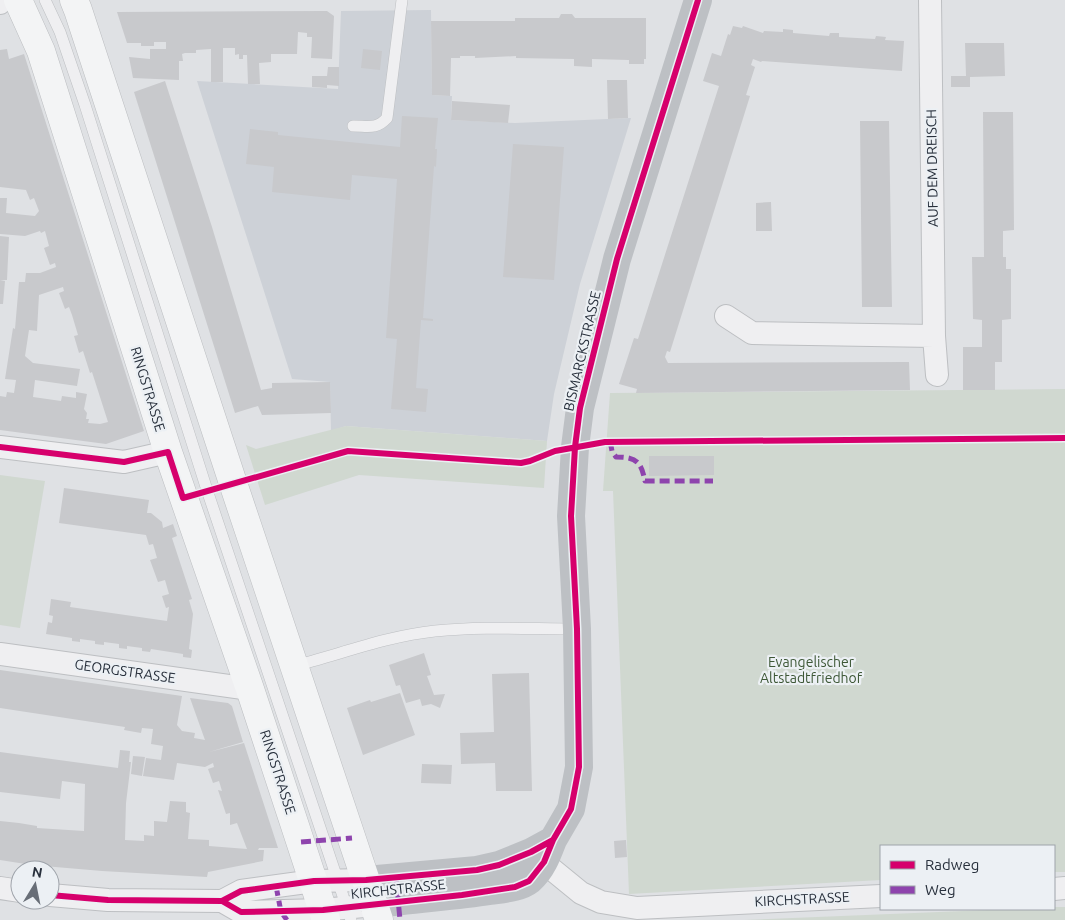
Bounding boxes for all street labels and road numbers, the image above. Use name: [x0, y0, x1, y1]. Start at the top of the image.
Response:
street label: AUF DEM DREISCH: [923, 109, 941, 227]
street label: BISMARCKSTRASSE: [560, 289, 604, 413]
street label: RINGSTRASSE: [128, 345, 169, 433]
street label: GEORGSTRASSE: [74, 656, 177, 686]
street label: RINGSTRASSE: [257, 728, 299, 816]
street label: KIRCHSTRASSE: [350, 876, 446, 902]
street label: KIRCHSTRASSE: [754, 889, 850, 909]

